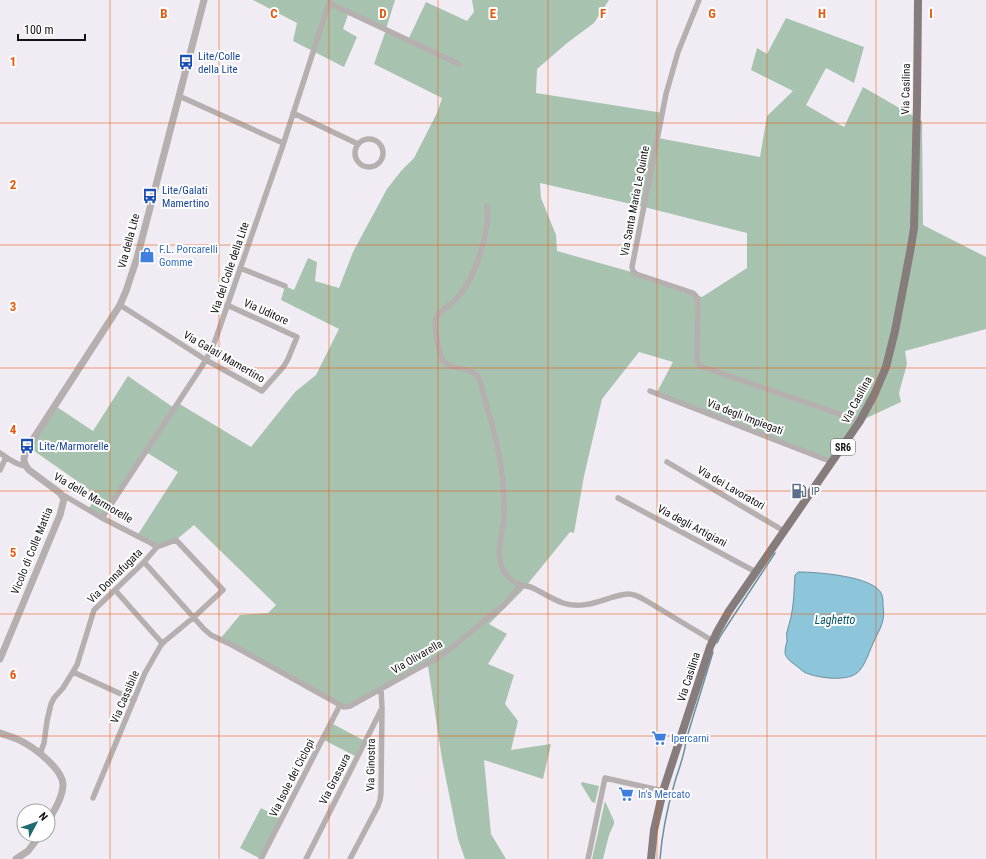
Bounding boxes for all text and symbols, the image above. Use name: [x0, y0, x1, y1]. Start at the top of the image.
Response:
text: B: [160, 6, 168, 21]
text: C: [270, 6, 278, 21]
text: D: [379, 6, 387, 21]
text: E: [490, 6, 497, 21]
text: F: [600, 6, 606, 21]
text: G: [708, 6, 716, 21]
text: H: [818, 6, 826, 21]
text: I: [929, 6, 933, 21]
scale bar: [18, 16, 85, 42]
text: 100 m: [24, 23, 54, 37]
place label: Lite/Colle della Lite: [198, 50, 240, 76]
bus stop icon: Lite/Colle della Lite: [177, 53, 195, 71]
text: 1: [10, 54, 16, 69]
street label: Via Casilina: [899, 63, 913, 115]
street label: Via Santa Maria Le Quinte: [618, 145, 652, 257]
text: 2: [10, 177, 17, 192]
place label: Lite/Galati Mamertino: [162, 184, 210, 210]
bus stop icon: Lite/Galati Mamertino: [141, 187, 159, 205]
street label: Via della Lite: [115, 212, 143, 270]
street label: Via del Colle della Lite: [208, 220, 252, 316]
place label: F.L. Porcarelli Gomme: [159, 243, 218, 269]
shop icon: F.L. Porcarelli Gomme: [138, 246, 156, 264]
street label: Via Uditore: [242, 296, 290, 328]
text: 3: [10, 299, 16, 314]
street label: Via Galati Mamertino: [181, 328, 267, 386]
street label: Via Casilina: [839, 374, 875, 426]
street label: Via degli Impiegati: [705, 396, 785, 438]
text: 4: [10, 422, 17, 437]
bus stop icon: Lite/Marmorelle: [18, 437, 36, 455]
road number: SR6: [831, 439, 855, 455]
place label: Lite/Marmorelle: [39, 440, 109, 453]
street label: Via dei Lavoratori: [695, 463, 767, 513]
street label: Via delle Marmorelle: [51, 470, 135, 526]
fuel station icon: IP: [790, 482, 808, 500]
place label: IP: [811, 485, 820, 498]
street label: Via degli Artigiani: [655, 502, 729, 550]
street label: Vicolo di Colle Mattia: [9, 506, 55, 596]
text: 5: [10, 545, 17, 560]
street label: Via Donnafugata: [85, 546, 145, 606]
water label: Laghetto: [815, 613, 855, 627]
street label: Via Olivarella: [389, 637, 445, 677]
street label: Via Casilina: [675, 651, 703, 703]
text: 6: [10, 667, 17, 682]
street label: Via Cassibile: [108, 669, 142, 725]
supermarket icon: Ipercarni: [650, 729, 668, 747]
place label: Ipercarni: [671, 732, 709, 745]
street label: Via Isole dei Ciclopi: [267, 737, 317, 819]
street label: Via Ginostra: [364, 738, 378, 792]
street label: Via Grassura: [317, 751, 353, 807]
supermarket icon: In's Mercato: [617, 785, 635, 803]
place label: In's Mercato: [638, 788, 691, 801]
north arrow: [16, 803, 56, 843]
text: N: [36, 810, 50, 824]

